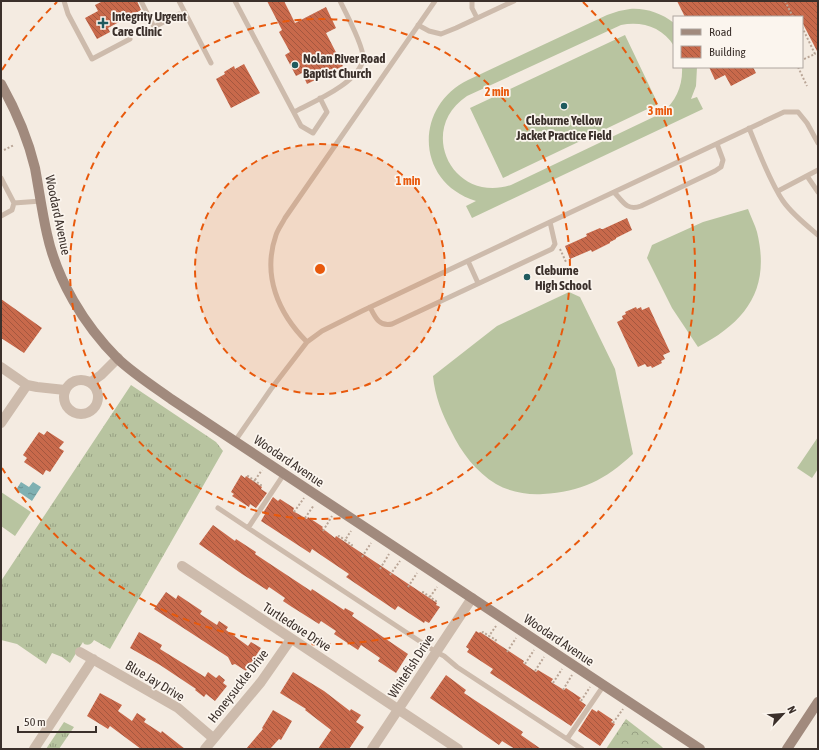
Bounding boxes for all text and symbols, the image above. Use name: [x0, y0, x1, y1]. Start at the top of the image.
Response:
place label: Integrity Urgent Care Clinic: [112, 9, 187, 39]
legend: [673, 16, 803, 68]
marker: Integrity Urgent Care Clinic: [97, 17, 109, 29]
text: Road: [709, 25, 732, 39]
text: Building: [709, 45, 747, 59]
place label: Nolan River Road Baptist Church: [303, 51, 385, 81]
marker: Nolan River Road Baptist Church: [290, 60, 300, 70]
text: 2 min: [485, 85, 509, 99]
marker: Cleburne Yellow Jacket Practice Field: [559, 101, 569, 111]
text: 3 min: [648, 104, 672, 118]
place label: Cleburne Yellow Jacket Practice Field: [515, 113, 612, 143]
street label: Woodard Avenue: [42, 174, 74, 256]
text: 1 min: [396, 174, 420, 188]
centre of rings: [313, 262, 327, 276]
place label: Cleburne High School: [535, 263, 592, 293]
marker: Cleburne High School: [522, 272, 532, 282]
street label: Woodard Avenue: [251, 432, 327, 490]
street label: Turtledove Drive: [260, 599, 334, 655]
street label: Woodard Avenue: [521, 611, 597, 669]
street label: Whitefish Drive: [385, 631, 437, 701]
street label: Honeysuckle Drive: [205, 646, 271, 726]
street label: Blue Jay Drive: [123, 658, 187, 705]
north arrow: [763, 694, 803, 734]
text: N: [785, 704, 799, 715]
scale bar: [18, 708, 96, 734]
text: 50 m: [24, 715, 46, 729]

